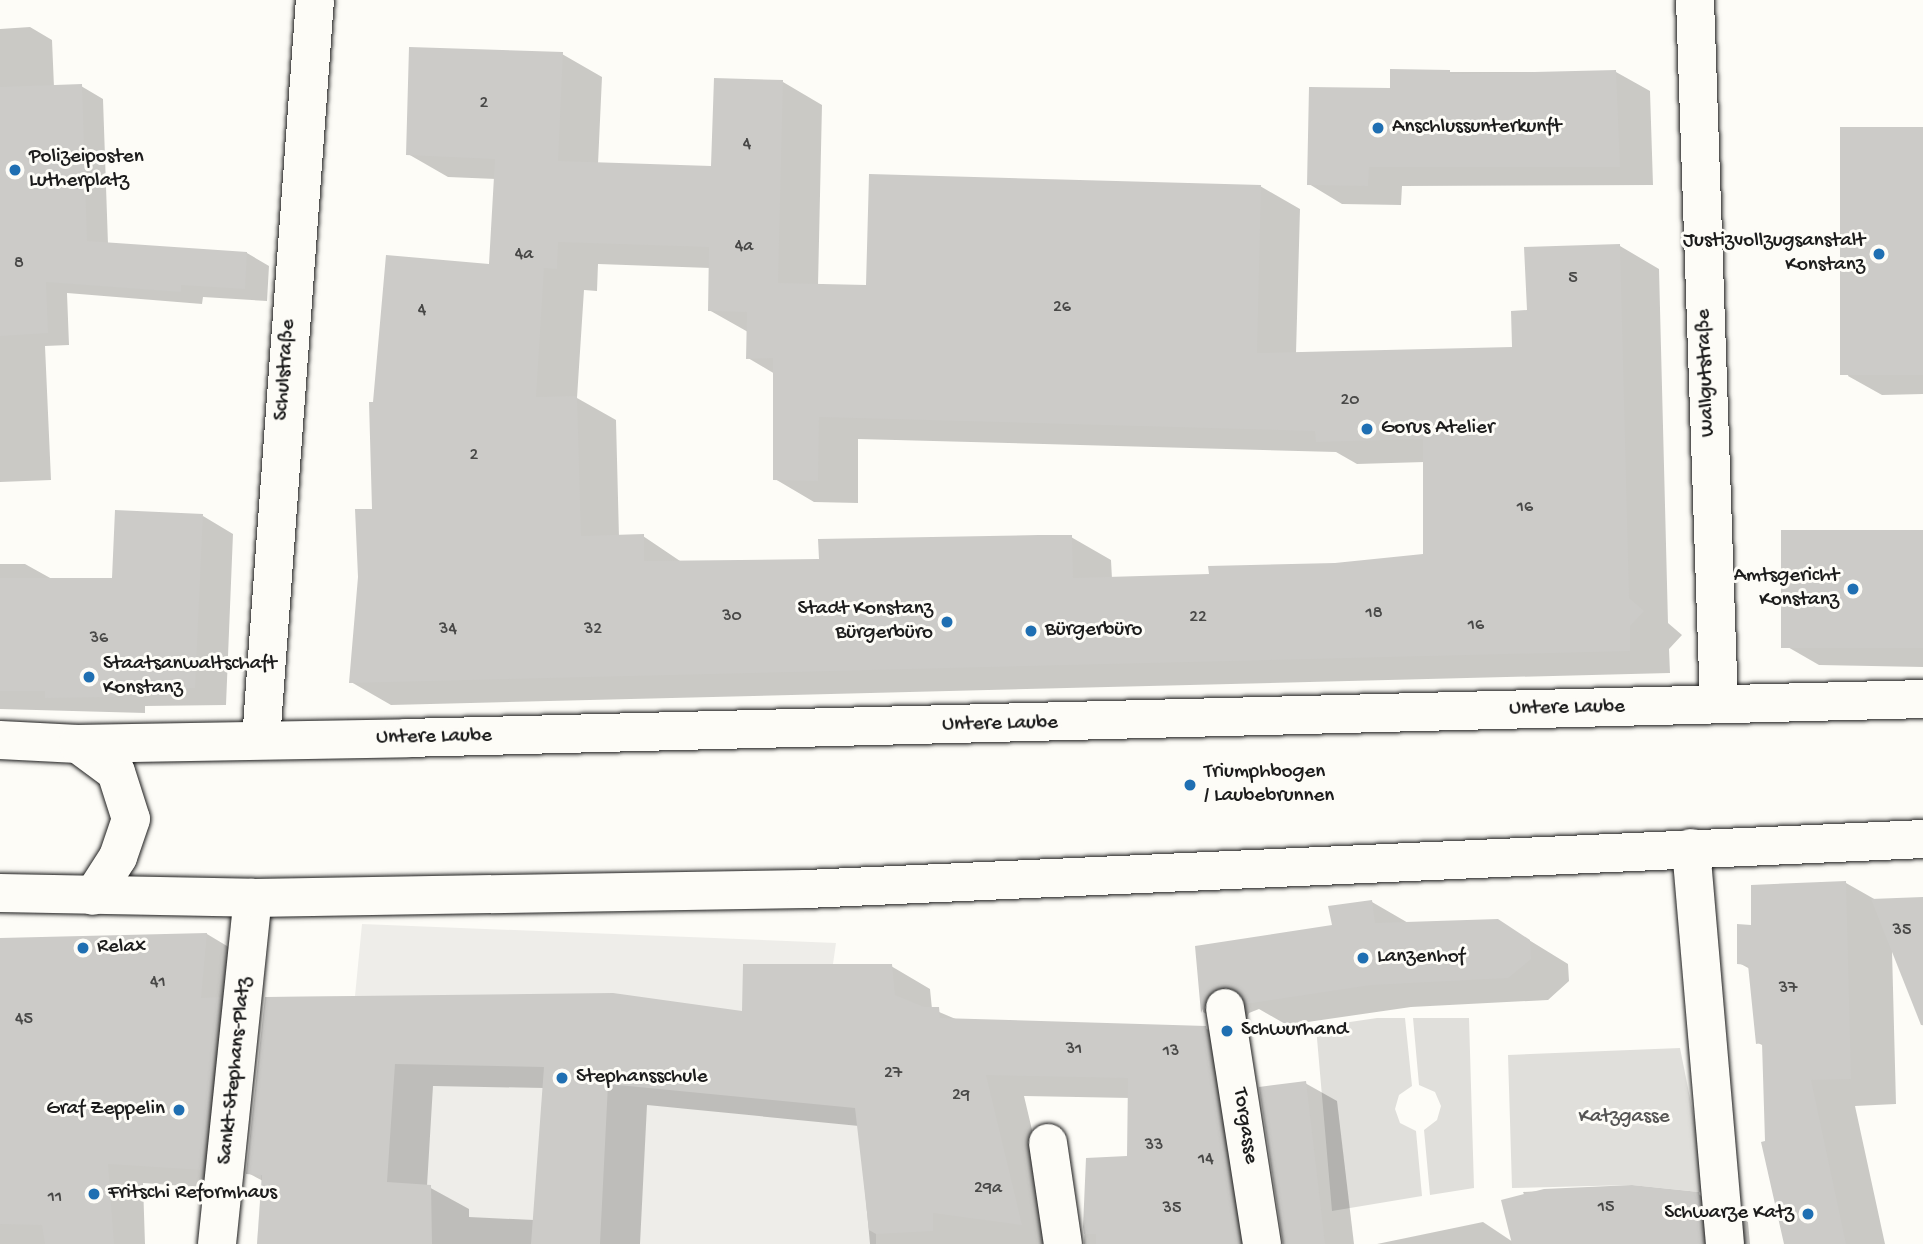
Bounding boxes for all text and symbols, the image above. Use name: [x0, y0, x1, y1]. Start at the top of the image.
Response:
house number: 2: [480, 93, 488, 115]
place label: Anschlussunterkunft: [1392, 115, 1561, 141]
marker: Anschlussunterkunft: [1370, 120, 1386, 136]
house number: 4: [743, 134, 751, 156]
place label: Polizeiposten Lutherplatz: [29, 145, 144, 195]
marker: Polizeiposten Lutherplatz: [7, 162, 23, 178]
place label: Justizvollzugsanstalt Konstanz: [1683, 229, 1865, 279]
house number: 4a: [735, 236, 753, 258]
house number: 4a: [515, 244, 533, 266]
marker: Justizvollzugsanstalt Konstanz: [1871, 246, 1887, 262]
house number: 8: [14, 253, 24, 275]
house number: 5: [1568, 268, 1578, 290]
house number: 26: [1053, 297, 1071, 319]
house number: 4: [418, 300, 426, 322]
street label: Wallgutstraße: [1692, 309, 1722, 437]
street label: Schulstraße: [270, 318, 302, 422]
house number: 20: [1340, 390, 1360, 412]
place label: Gorus Atelier: [1381, 416, 1494, 442]
marker: Gorus Atelier: [1359, 421, 1375, 437]
house number: 2: [470, 445, 478, 467]
house number: 16: [1517, 497, 1533, 519]
place label: Amtsgericht Konstanz: [1734, 564, 1839, 614]
marker: Amtsgericht Konstanz: [1845, 581, 1861, 597]
place label: Stadt Konstanz Bürgerbüro: [798, 597, 933, 647]
house number: 18: [1365, 603, 1383, 625]
house number: 30: [722, 606, 742, 628]
house number: 22: [1189, 607, 1207, 629]
marker: Stadt Konstanz Bürgerbüro: [939, 614, 955, 630]
house number: 16: [1468, 615, 1484, 637]
place label: Bürgerbüro: [1045, 618, 1143, 644]
house number: 34: [439, 619, 457, 641]
house number: 32: [584, 619, 602, 641]
marker: Bürgerbüro: [1023, 623, 1039, 639]
house number: 36: [90, 628, 108, 650]
place label: Staatsanwaltschaft Konstanz: [103, 652, 277, 702]
marker: Staatsanwaltschaft Konstanz: [81, 669, 97, 685]
street label: Untere Laube: [1509, 695, 1625, 723]
street label: Untere Laube: [942, 711, 1058, 739]
street label: Untere Laube: [376, 724, 492, 752]
place label: Triumphbogen / Laubebrunnen: [1204, 760, 1334, 810]
marker: Triumphbogen / Laubebrunnen: [1182, 777, 1198, 793]
house number: 35: [1893, 920, 1911, 942]
place label: Relax: [97, 935, 146, 961]
marker: Relax: [75, 940, 91, 956]
place label: Lanzenhof: [1377, 945, 1465, 971]
marker: Lanzenhof: [1355, 950, 1371, 966]
house number: 41: [150, 972, 166, 994]
street label: Sankt-Stephans-Platz: [214, 976, 258, 1166]
house number: 37: [1779, 978, 1797, 1000]
house number: 45: [15, 1009, 33, 1031]
place label: Schwurhand: [1241, 1018, 1348, 1044]
marker: Schwurhand: [1219, 1023, 1235, 1039]
house number: 31: [1066, 1039, 1082, 1061]
house number: 13: [1163, 1041, 1179, 1063]
house number: 27: [884, 1063, 902, 1085]
place label: Stephansschule: [576, 1065, 708, 1091]
marker: Stephansschule: [554, 1070, 570, 1086]
house number: 29: [952, 1085, 970, 1107]
street label: Torgasse: [1226, 1086, 1262, 1166]
place label: Graf Zeppelin: [46, 1097, 165, 1123]
marker: Graf Zeppelin: [171, 1102, 187, 1118]
park label: Katzgasse: [1579, 1105, 1669, 1131]
house number: 33: [1145, 1135, 1163, 1157]
house number: 14: [1198, 1149, 1214, 1171]
house number: 29a: [974, 1178, 1002, 1200]
place label: Fritschi Reformhaus: [108, 1181, 277, 1207]
marker: Fritschi Reformhaus: [86, 1186, 102, 1202]
house number: 11: [48, 1187, 62, 1209]
house number: 15: [1598, 1197, 1614, 1219]
house number: 35: [1163, 1198, 1181, 1220]
place label: Schwarze Katz: [1664, 1201, 1794, 1227]
marker: Schwarze Katz: [1800, 1206, 1816, 1222]

